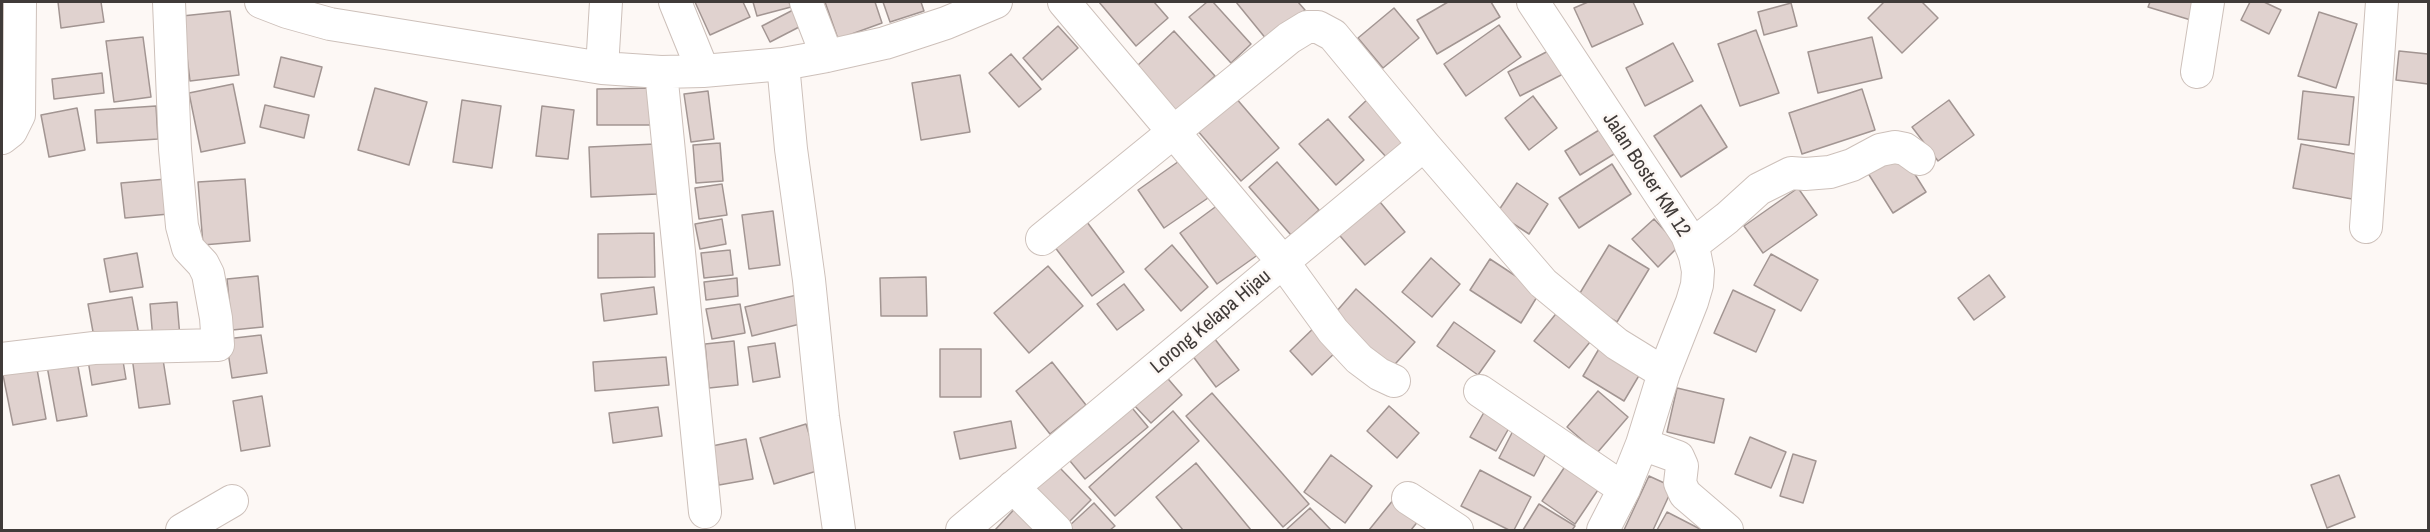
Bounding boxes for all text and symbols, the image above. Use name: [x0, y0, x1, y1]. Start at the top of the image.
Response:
street label: Jalan Boster KM 12: [1597, 108, 1695, 242]
street label: Lorong Kelapa Hijau: [1146, 265, 1276, 379]

